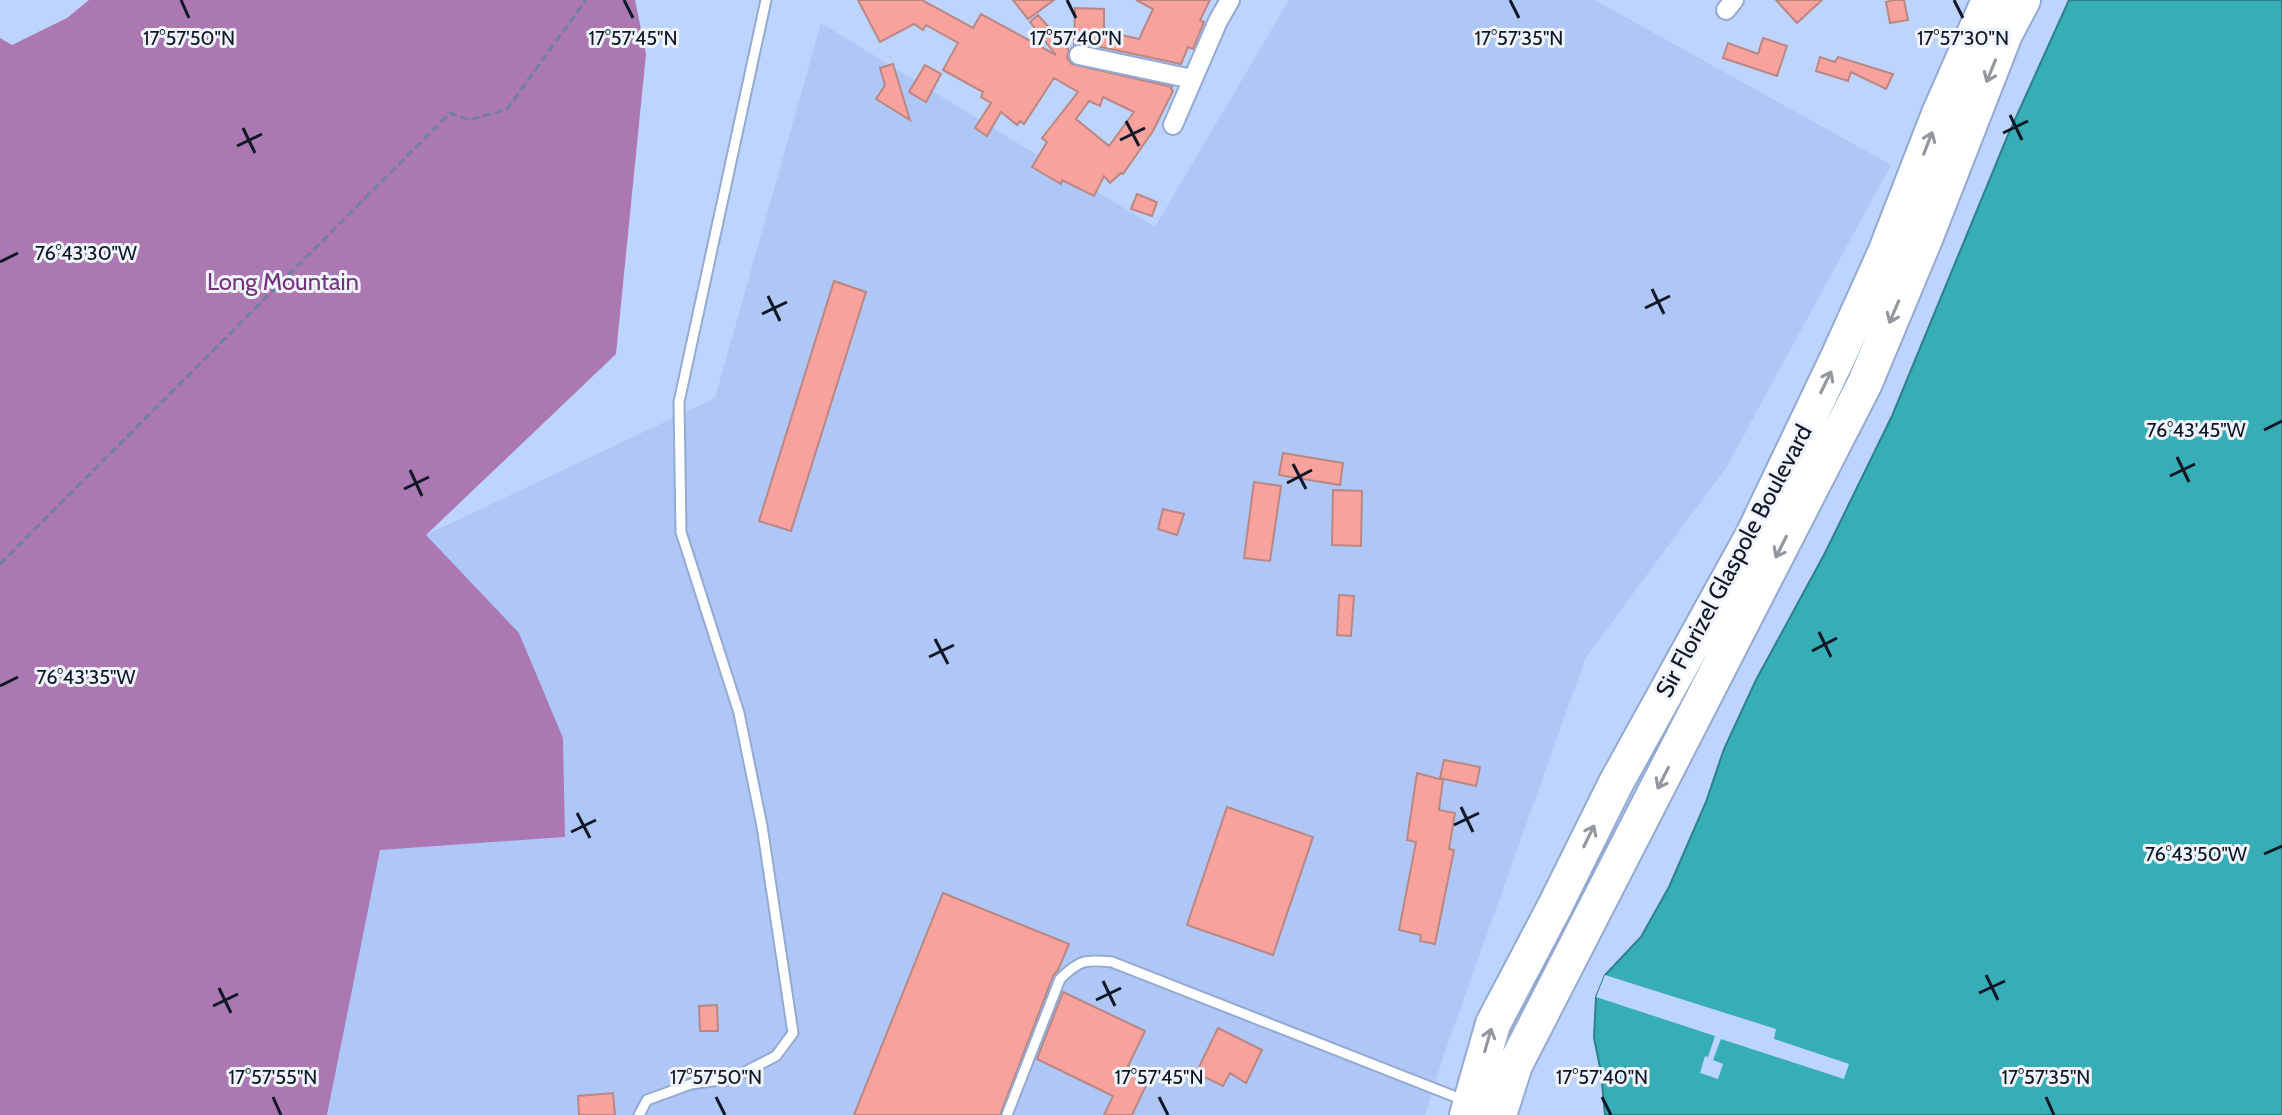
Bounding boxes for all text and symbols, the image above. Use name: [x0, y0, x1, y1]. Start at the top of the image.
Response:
text: 17°57'50"N: [143, 26, 235, 50]
text: 17°57'45"N: [588, 26, 678, 50]
text: 17°57'40"N: [1030, 26, 1122, 50]
text: 17°57'35"N: [1475, 26, 1563, 50]
text: 17°57'30"N: [1917, 26, 2009, 50]
one-way arrow: [1983, 58, 1997, 83]
one-way arrow: [1922, 131, 1936, 156]
text: 76°43'30"W: [35, 241, 137, 265]
park label: Long Mountain: [207, 267, 359, 296]
one-way arrow: [1886, 299, 1900, 324]
one-way arrow: [1819, 371, 1834, 395]
text: 76°43'45"W: [2146, 418, 2246, 442]
street label: Sir Florizel Glaspole Boulevard: [1649, 419, 1818, 702]
one-way arrow: [1773, 534, 1789, 558]
text: 76°43'35"W: [37, 665, 135, 689]
one-way arrow: [1654, 765, 1670, 789]
one-way arrow: [1582, 825, 1598, 849]
text: 76°43'50"W: [2145, 842, 2247, 866]
one-way arrow: [1481, 1027, 1496, 1053]
text: 17°57'55"N: [229, 1065, 317, 1089]
text: 17°57'50"N: [670, 1065, 762, 1089]
text: 17°57'45"N: [1114, 1065, 1204, 1089]
text: 17°57'40"N: [1556, 1065, 1648, 1089]
text: 17°57'35"N: [2002, 1065, 2090, 1089]

